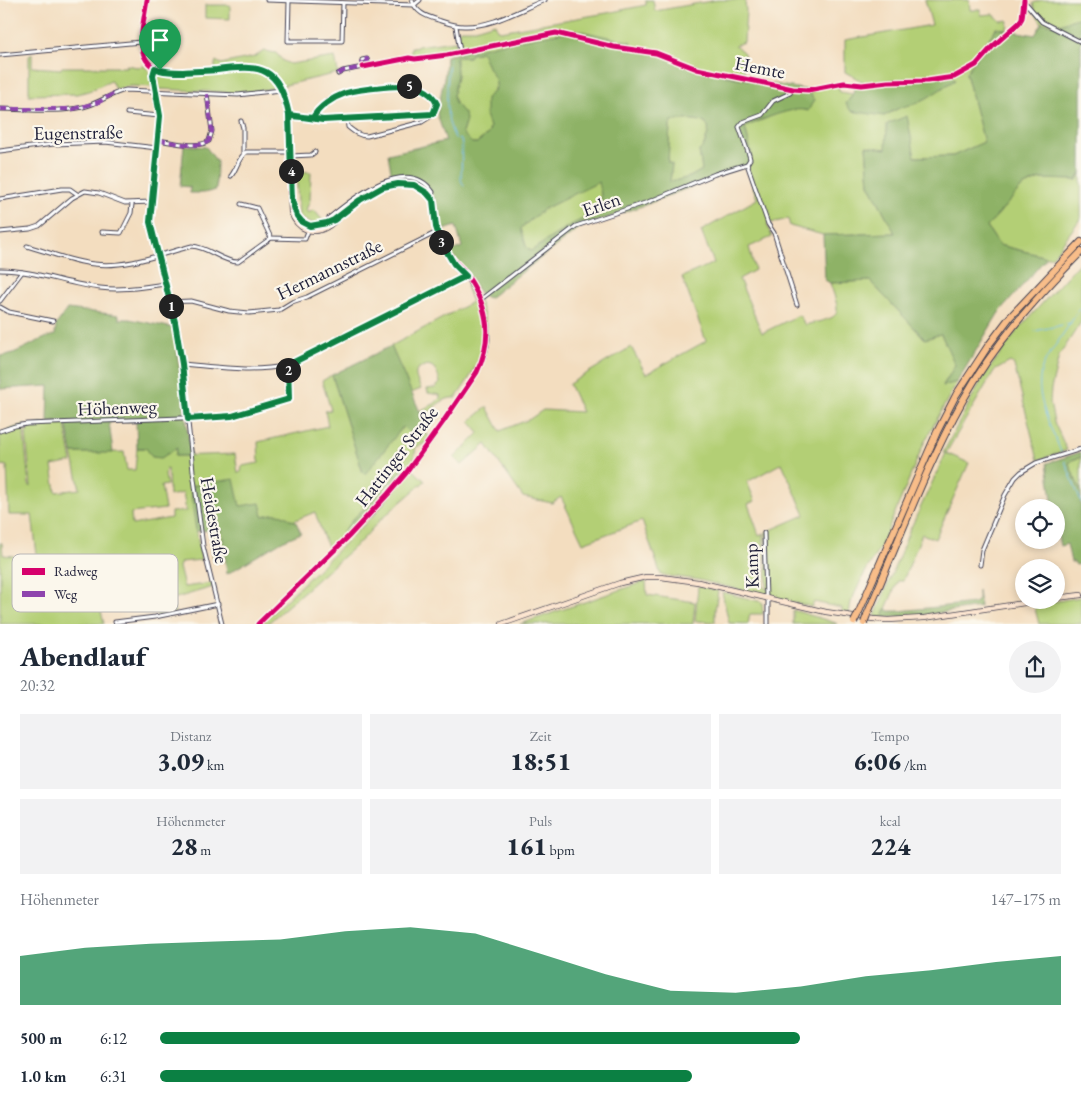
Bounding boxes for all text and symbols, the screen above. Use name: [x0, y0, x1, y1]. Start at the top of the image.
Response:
pin: [139, 19, 181, 70]
icon: arrive: [146, 26, 174, 54]
street label: Hemte: [733, 50, 787, 85]
pin: 5: [396, 74, 422, 98]
text: 5: [406, 77, 413, 95]
street label: Eugenstraße: [33, 119, 123, 146]
pin: 4: [278, 158, 304, 184]
text: 4: [288, 162, 295, 180]
street label: Erlen: [579, 186, 624, 223]
pin: 3: [428, 230, 454, 254]
street label: Hermannstraße: [272, 233, 386, 306]
text: 3: [438, 233, 445, 251]
pin: 1: [158, 294, 184, 318]
text: 1: [168, 297, 175, 315]
pin: 2: [276, 358, 300, 382]
text: 2: [285, 361, 292, 379]
street label: Höhenweg: [77, 394, 158, 421]
street label: Hattinger Straße: [349, 401, 444, 512]
street label: Heidestraße: [195, 475, 234, 565]
map controls: [1015, 499, 1065, 609]
button: locate: [1015, 499, 1065, 549]
street label: Kamp: [738, 543, 765, 589]
legend: [12, 554, 178, 612]
button: layers: [1015, 559, 1065, 609]
text: Radweg: [54, 562, 98, 580]
text: Weg: [54, 585, 78, 603]
text: Abendlauf: [20, 638, 146, 674]
button: share: [1009, 641, 1061, 693]
text: 20:32: [20, 675, 55, 696]
text: Distanz: [170, 727, 211, 745]
text: Zeit: [530, 727, 551, 745]
text: Tempo: [871, 727, 909, 745]
text: 3.09: [157, 745, 204, 777]
text: 18:51: [510, 745, 571, 777]
text: 6:06: [853, 745, 901, 777]
text: km: [204, 756, 224, 774]
text: /km: [901, 756, 927, 774]
text: Höhenmeter: [156, 812, 225, 830]
text: Puls: [529, 812, 552, 830]
text: kcal: [880, 812, 901, 830]
text: 28: [170, 830, 197, 862]
text: 161: [506, 830, 547, 862]
text: 224: [870, 830, 910, 862]
text: m: [197, 841, 211, 859]
text: bpm: [547, 841, 575, 859]
text: Höhenmeter: [20, 889, 99, 910]
text: 147–175 m: [990, 889, 1061, 910]
text: 500 m: [20, 1028, 62, 1049]
text: 6:12: [100, 1028, 127, 1049]
text: 1.0 km: [20, 1066, 66, 1087]
text: 6:31: [100, 1066, 127, 1087]

